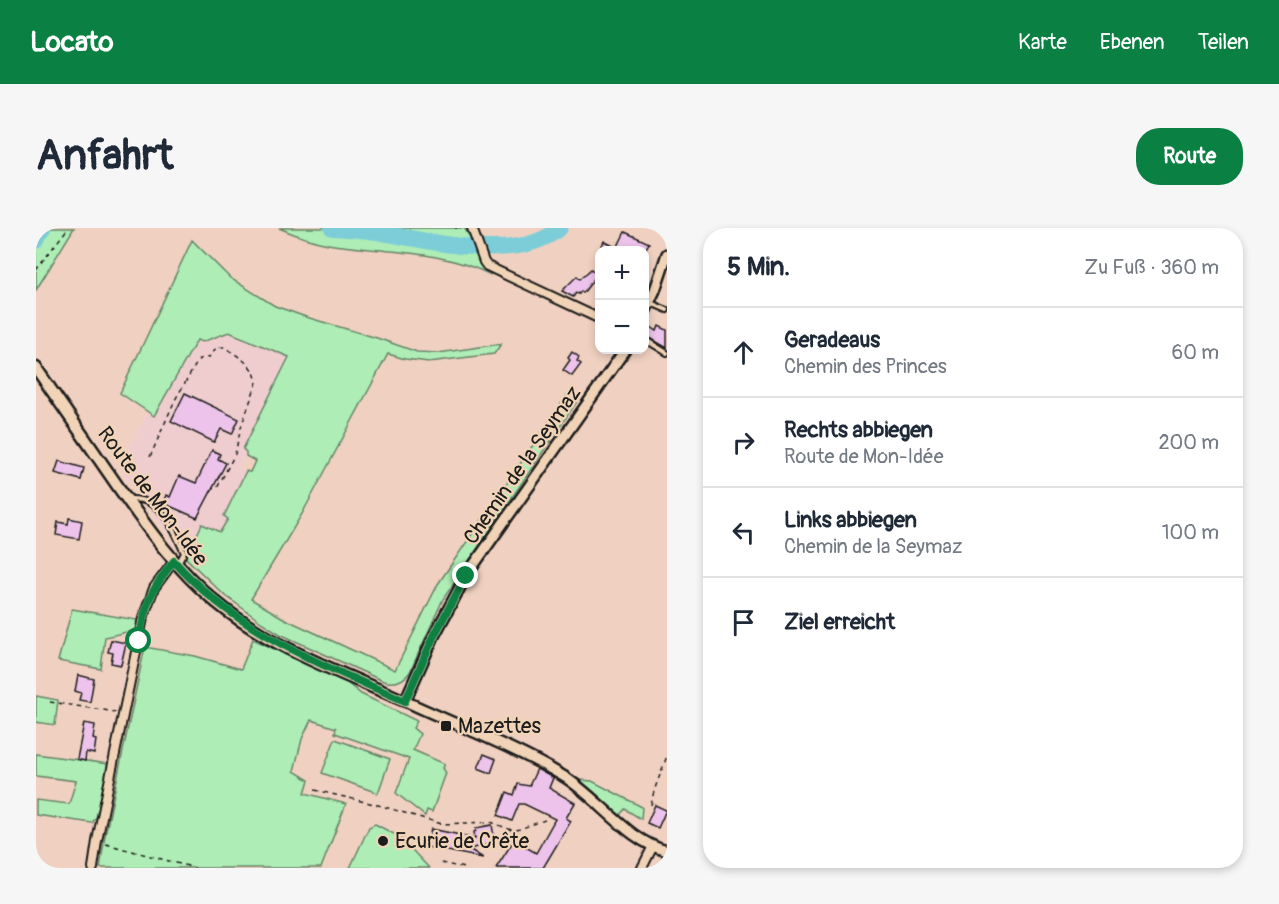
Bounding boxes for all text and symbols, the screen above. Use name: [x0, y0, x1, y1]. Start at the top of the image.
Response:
text: Locato: [30, 25, 114, 60]
text: Karte: [1018, 29, 1067, 56]
text: Ebenen: [1100, 29, 1165, 56]
text: Teilen: [1198, 29, 1249, 56]
button: Route: [1136, 128, 1243, 185]
text: Anfahrt: [36, 130, 174, 182]
map controls: [595, 246, 649, 354]
button: +: [595, 246, 649, 300]
text: 5 Min.: [727, 251, 790, 283]
text: Zu Fuß · 360 m: [1084, 255, 1219, 280]
button: −: [595, 300, 649, 354]
text: Geradeaus: [784, 326, 880, 354]
icon: ahead: [727, 336, 760, 369]
text: 60 m: [1172, 340, 1219, 365]
text: Chemin des Princes: [784, 354, 947, 379]
street label: Chemin de la Seymaz: [458, 381, 587, 550]
text: Rechts abbiegen: [784, 416, 933, 444]
street label: Route de Mon-Idée: [91, 421, 214, 572]
icon: right: [727, 426, 760, 459]
text: 200 m: [1158, 430, 1219, 455]
text: Route de Mon-Idée: [784, 444, 944, 469]
text: Links abbiegen: [784, 506, 917, 534]
icon: left: [727, 516, 760, 549]
text: 100 m: [1162, 520, 1219, 545]
text: Chemin de la Seymaz: [784, 534, 962, 559]
route end: [452, 562, 478, 588]
icon: arrive: [727, 606, 760, 639]
text: Ziel erreicht: [784, 608, 895, 636]
route start: [125, 627, 151, 653]
place label: Mazettes: [458, 713, 541, 740]
marker: Mazettes: [439, 719, 453, 733]
place label: Ecurie de Crête: [395, 828, 530, 855]
marker: Ecurie de Crête: [376, 834, 390, 848]

